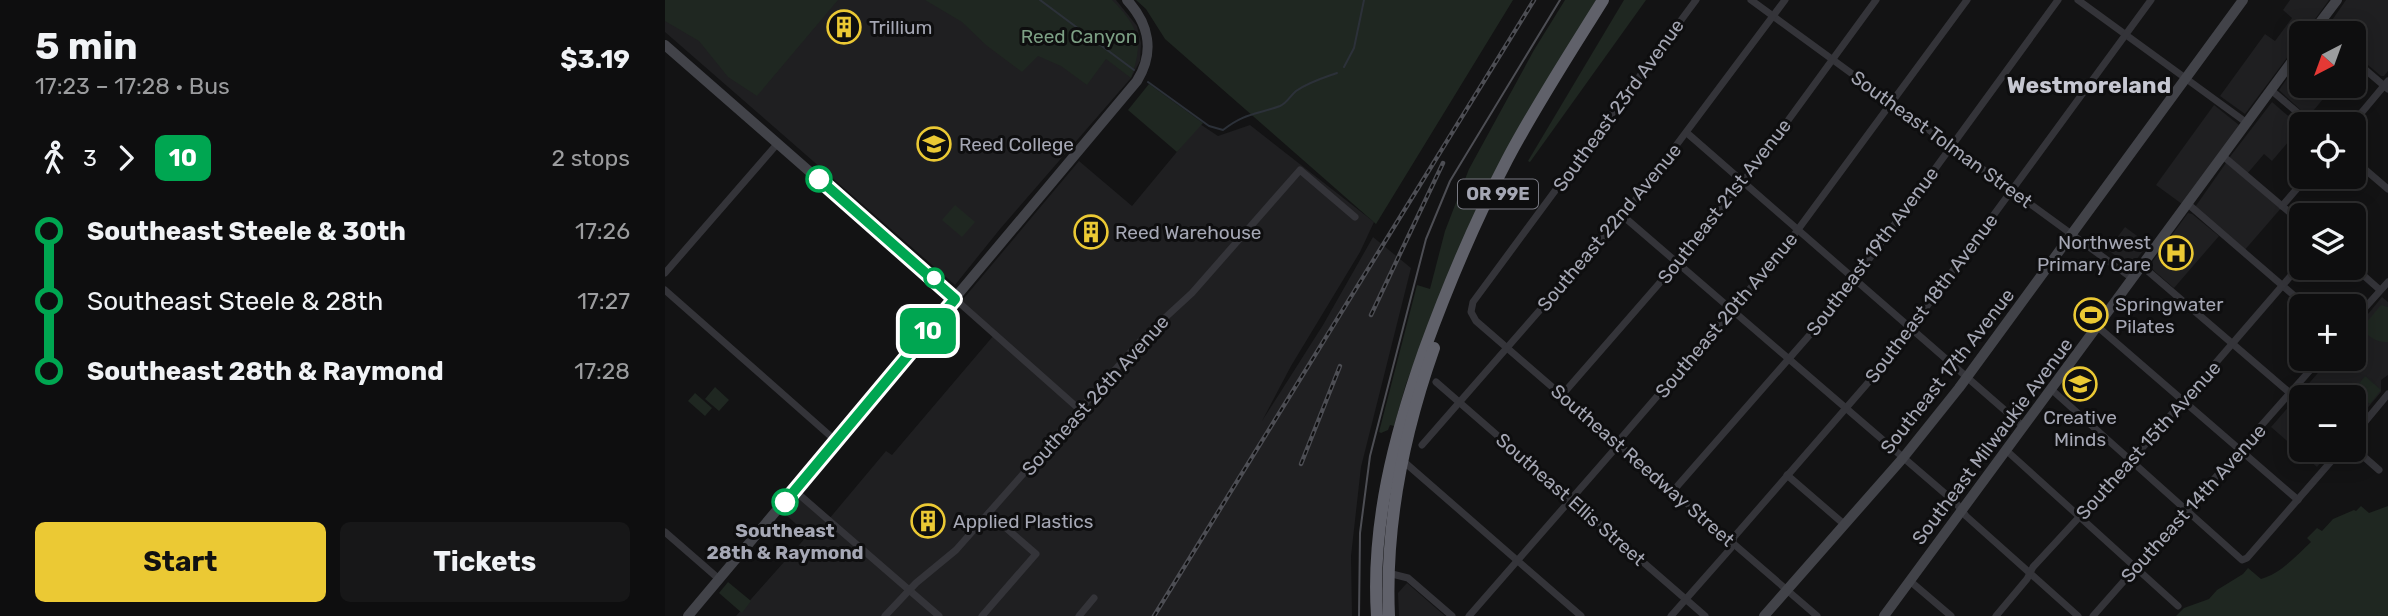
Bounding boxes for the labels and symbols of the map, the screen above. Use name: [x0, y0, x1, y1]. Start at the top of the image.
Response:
building icon: Trillium: [825, 8, 863, 46]
street label: Southeast 23rd Avenue: [1548, 15, 1689, 196]
place label: Trillium: [869, 16, 932, 39]
north arrow: [2289, 21, 2366, 98]
park label: Reed Canyon: [1021, 25, 1137, 48]
street label: Southeast Tolman Street: [1846, 66, 2037, 213]
district label: Westmoreland: [2007, 71, 2171, 99]
street label: Southeast 21st Avenue: [1653, 114, 1796, 288]
school or university icon: Reed College: [915, 125, 953, 163]
place label: Reed College: [959, 133, 1074, 156]
street label: Southeast 22nd Avenue: [1532, 139, 1686, 316]
street label: Southeast 19th Avenue: [1801, 162, 1943, 340]
unlabelled marker: [806, 166, 832, 192]
road number: OR 99E: [1458, 180, 1538, 209]
street label: Southeast 18th Avenue: [1860, 209, 2003, 387]
building icon: Reed Warehouse: [1072, 213, 1110, 251]
place label: Reed Warehouse: [1115, 221, 1261, 244]
street label: Southeast 20th Avenue: [1650, 228, 1802, 403]
place label: Northwest Primary Care: [2037, 231, 2152, 276]
hospital icon: Northwest Primary Care: [2157, 234, 2195, 272]
unlabelled marker: [924, 268, 944, 288]
street label: Southeast 17th Avenue: [1876, 284, 2019, 459]
place label: Springwater Pilates: [2115, 293, 2224, 338]
sports icon: Springwater Pilates: [2072, 296, 2110, 334]
line badge: 10: [897, 308, 959, 354]
street label: Southeast 26th Avenue: [1017, 310, 1174, 480]
street label: Southeast Milwaukie Avenue: [1907, 333, 2078, 549]
street label: Southeast 15th Avenue: [2071, 356, 2226, 524]
school or university icon: Creative Minds: [2061, 365, 2099, 403]
street label: Southeast Reedway Street: [1546, 379, 1740, 552]
place label: Creative Minds: [2043, 406, 2117, 451]
street label: Southeast 14th Avenue: [2116, 419, 2271, 587]
street label: Southeast Ellis Street: [1491, 428, 1651, 571]
marker: Southeast 28th & Raymond: [772, 489, 798, 515]
building icon: Applied Plastics: [909, 502, 947, 540]
place label: Applied Plastics: [953, 510, 1093, 533]
place label: Southeast 28th & Raymond: [706, 519, 864, 564]

